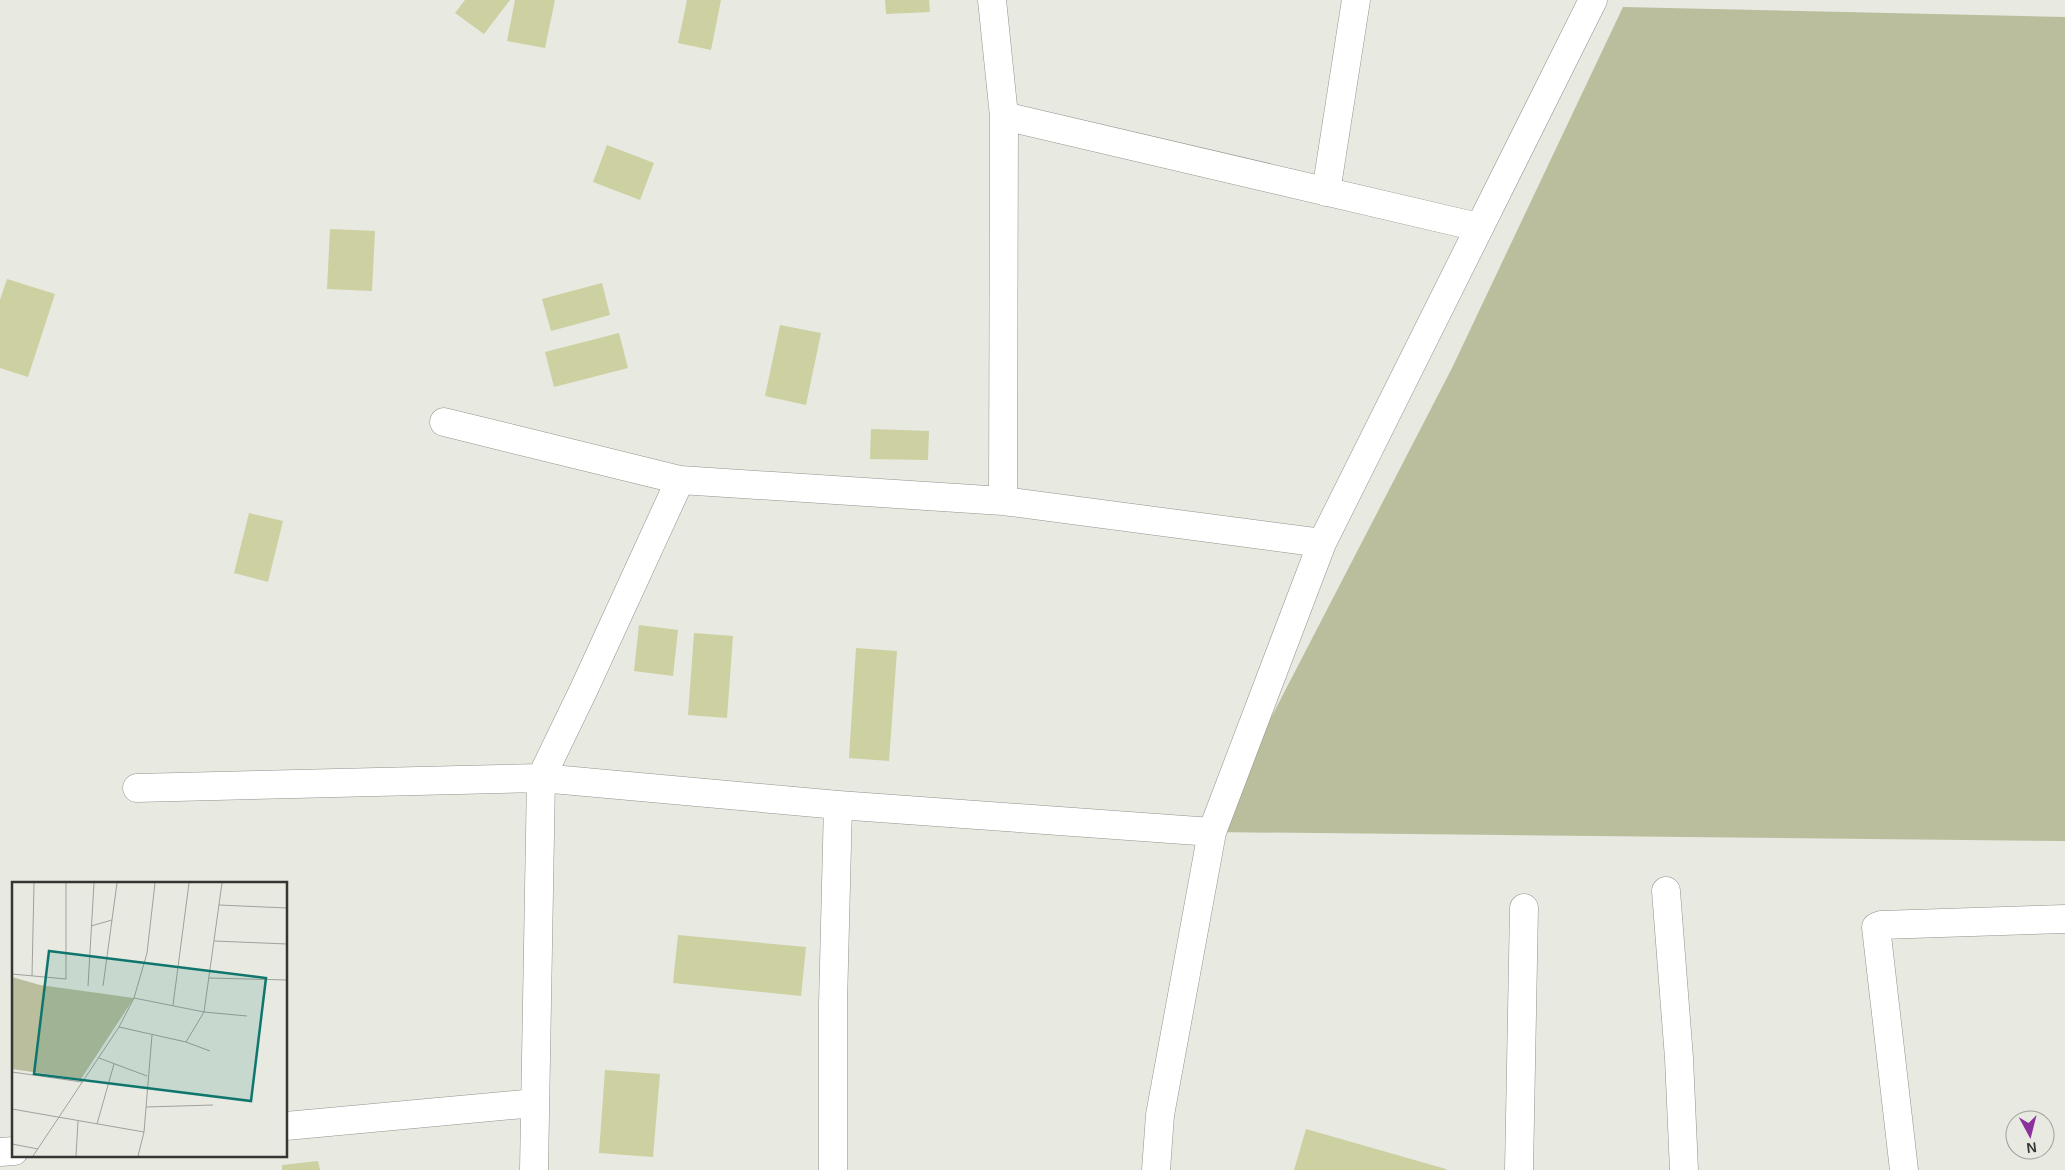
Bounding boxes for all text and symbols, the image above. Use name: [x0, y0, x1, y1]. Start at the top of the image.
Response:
inset map: [12, 882, 288, 1158]
north arrow: [2005, 1110, 2055, 1160]
text: N: [2026, 1139, 2038, 1156]

